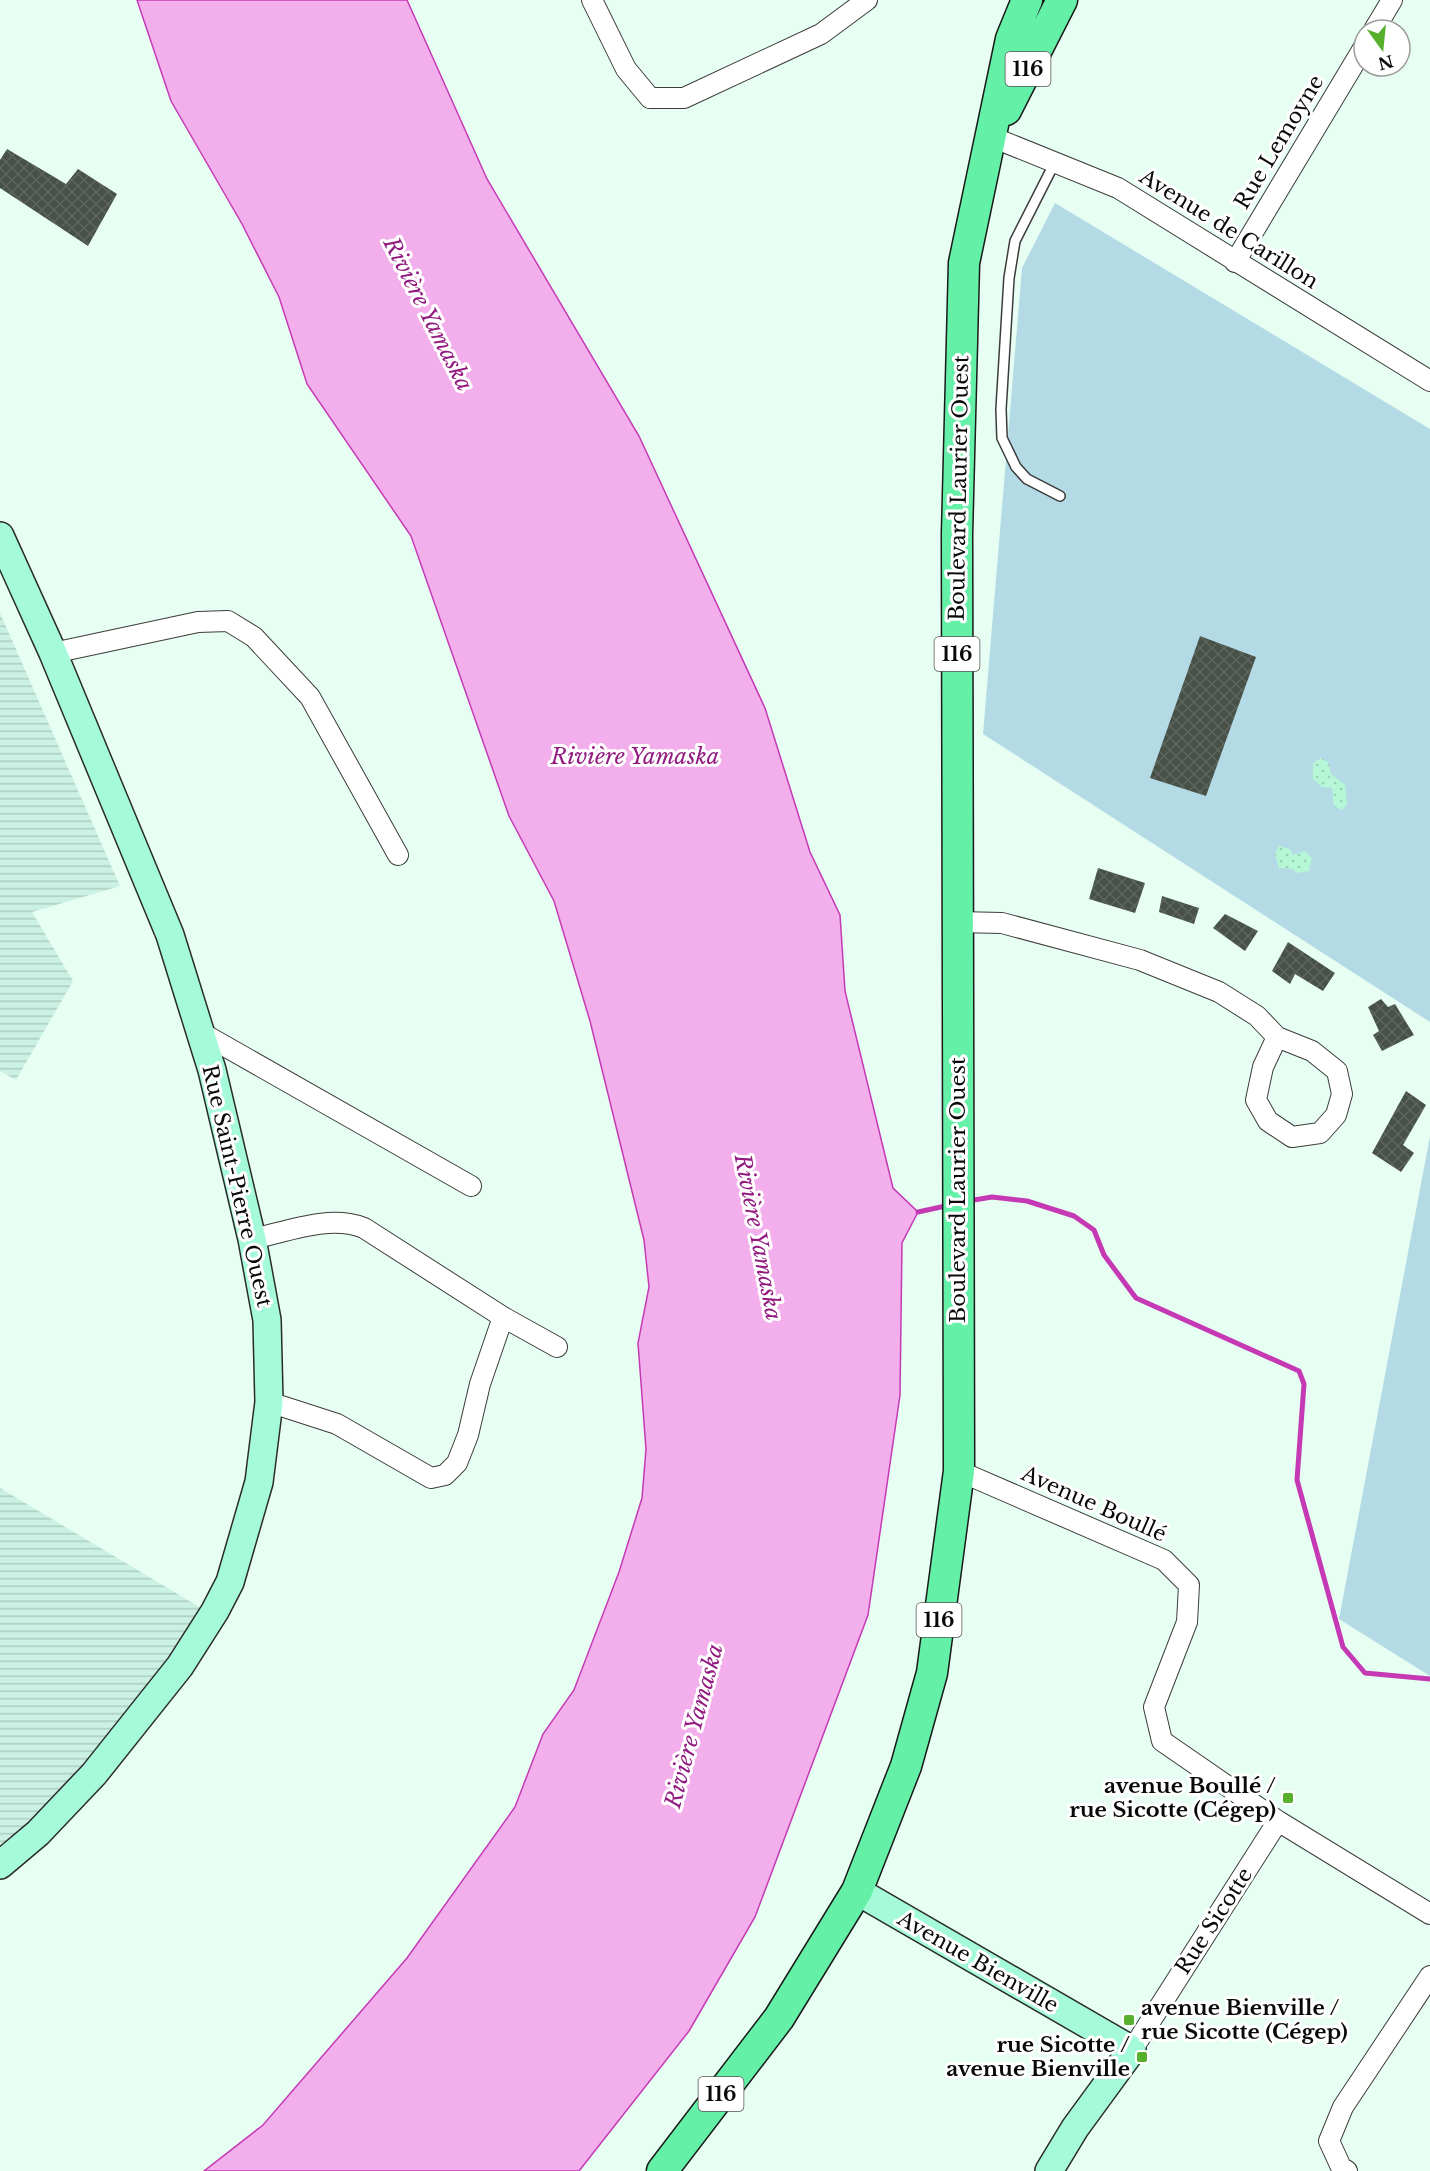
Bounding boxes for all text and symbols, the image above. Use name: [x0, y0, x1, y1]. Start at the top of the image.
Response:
north arrow: [1352, 18, 1412, 78]
text: N: [1376, 51, 1396, 74]
road number: 116: [1006, 52, 1050, 86]
street label: Rue Lemoyne: [1229, 70, 1329, 214]
street label: Avenue de Carillon: [1134, 163, 1323, 295]
water label: Rivière Yamaska: [377, 232, 478, 395]
street label: Boulevard Laurier Ouest: [944, 355, 974, 621]
road number: 116: [934, 637, 980, 671]
water label: Rivière Yamaska: [550, 743, 719, 770]
street label: Boulevard Laurier Ouest: [945, 1057, 971, 1323]
street label: Rue Saint-Pierre Ouest: [196, 1062, 278, 1310]
water label: Rivière Yamaska: [728, 1151, 787, 1322]
street label: Avenue Boullé: [1017, 1460, 1170, 1548]
road number: 116: [916, 1603, 962, 1637]
water label: Rivière Yamaska: [659, 1641, 729, 1812]
place label: avenue Boullé / rue Sicotte (Cégep): [1069, 1773, 1276, 1823]
marker: avenue Boullé / rue Sicotte (Cégep): [1281, 1791, 1295, 1805]
street label: Rue Sicotte: [1170, 1863, 1258, 1979]
street label: Avenue Bienville: [892, 1905, 1063, 2019]
place label: avenue Bienville / rue Sicotte (Cégep): [1141, 1995, 1348, 2045]
marker: avenue Bienville / rue Sicotte (Cégep): [1122, 2013, 1136, 2027]
place label: rue Sicotte / avenue Bienville: [946, 2032, 1130, 2082]
marker: rue Sicotte / avenue Bienville: [1135, 2050, 1149, 2064]
road number: 116: [698, 2077, 744, 2111]

